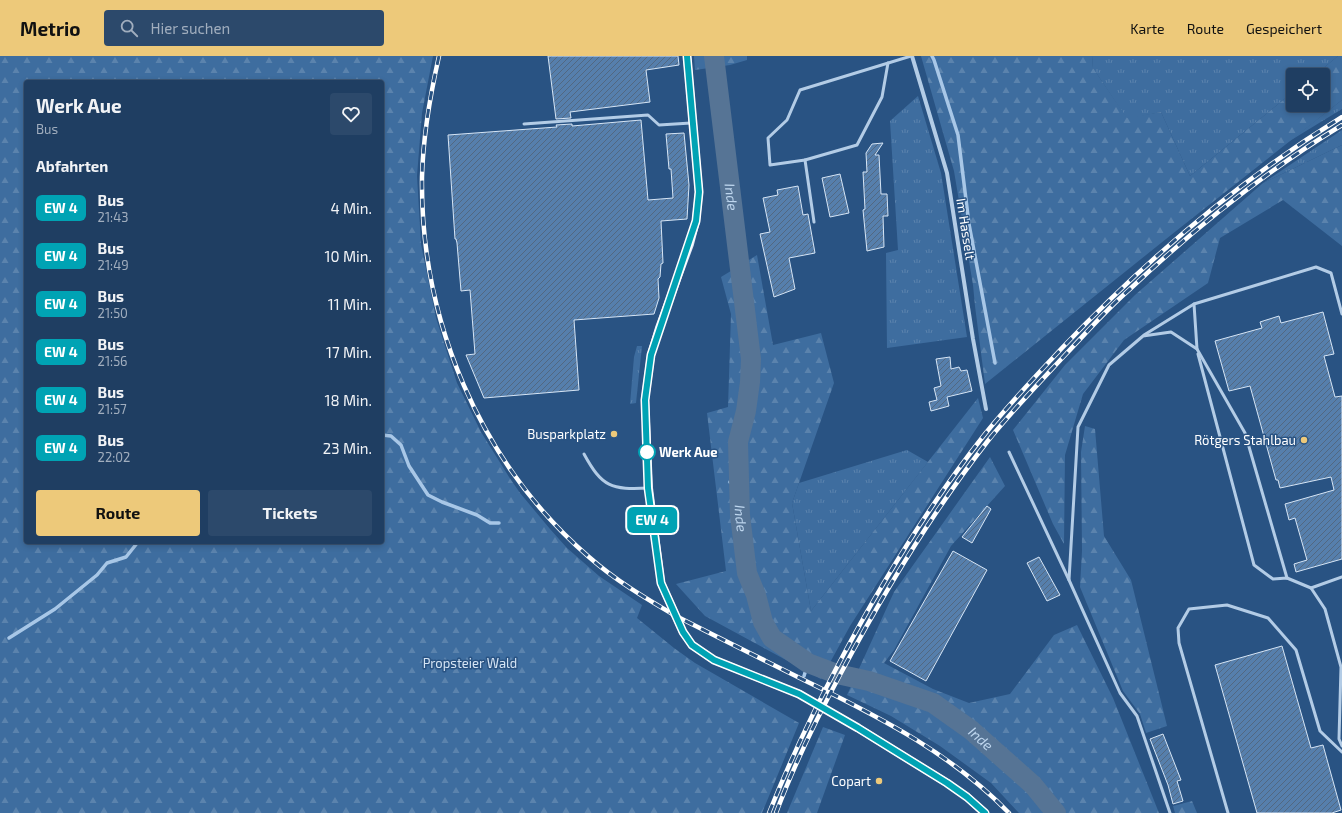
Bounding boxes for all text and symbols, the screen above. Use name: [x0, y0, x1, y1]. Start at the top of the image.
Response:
search box: [104, 10, 384, 46]
text: Metrio: [20, 17, 80, 40]
icon: search: [118, 17, 140, 39]
text: Hier suchen: [150, 19, 230, 37]
text: Karte: [1130, 20, 1165, 37]
text: Route: [1187, 20, 1224, 37]
text: Gespeichert: [1246, 20, 1322, 37]
map controls: [1286, 68, 1330, 112]
button: locate: [1286, 68, 1330, 112]
button: heart: [330, 93, 372, 135]
text: Werk Aue: [36, 94, 122, 117]
text: Bus: [36, 121, 58, 137]
text: Abfahrten: [36, 157, 108, 175]
water label: Inde: [722, 182, 742, 212]
text: Bus: [98, 191, 124, 209]
street label: Im Hasselt: [953, 197, 979, 261]
text: EW 4: [44, 199, 78, 216]
text: 4 Min.: [330, 199, 372, 217]
text: 21:43: [98, 209, 128, 225]
text: Bus: [98, 239, 124, 257]
text: EW 4: [44, 247, 78, 264]
text: 10 Min.: [325, 247, 372, 265]
text: 21:49: [98, 257, 129, 273]
text: Bus: [98, 287, 124, 305]
text: EW 4: [44, 295, 78, 312]
text: 11 Min.: [328, 295, 372, 313]
text: 21:50: [98, 305, 128, 321]
text: Bus: [98, 335, 124, 353]
text: EW 4: [44, 343, 78, 360]
text: 17 Min.: [326, 343, 372, 361]
text: 21:56: [98, 353, 128, 369]
text: Bus: [98, 383, 124, 401]
text: EW 4: [44, 391, 78, 408]
text: 18 Min.: [325, 391, 372, 409]
text: 21:57: [98, 401, 127, 417]
place label: Busparkplatz: [527, 426, 606, 442]
marker: Busparkplatz: [609, 429, 619, 439]
text: Bus: [98, 431, 124, 449]
place label: Rötgers Stahlbau: [1194, 432, 1296, 448]
marker: Rötgers Stahlbau: [1299, 435, 1309, 445]
text: EW 4: [44, 439, 78, 456]
text: 23 Min.: [323, 439, 372, 457]
marker: Werk Aue: [638, 443, 656, 461]
place label: Werk Aue: [659, 444, 718, 460]
text: 22:02: [98, 449, 130, 465]
button: Route: [36, 490, 200, 536]
button: Tickets: [208, 490, 372, 536]
water label: Inde: [732, 505, 751, 533]
line badge: EW 4: [624, 507, 680, 533]
text: EW 4: [635, 511, 669, 528]
park label: Propsteier Wald: [423, 655, 517, 671]
water label: Inde: [965, 723, 997, 754]
place label: Copart: [831, 773, 871, 789]
marker: Copart: [874, 776, 884, 786]

